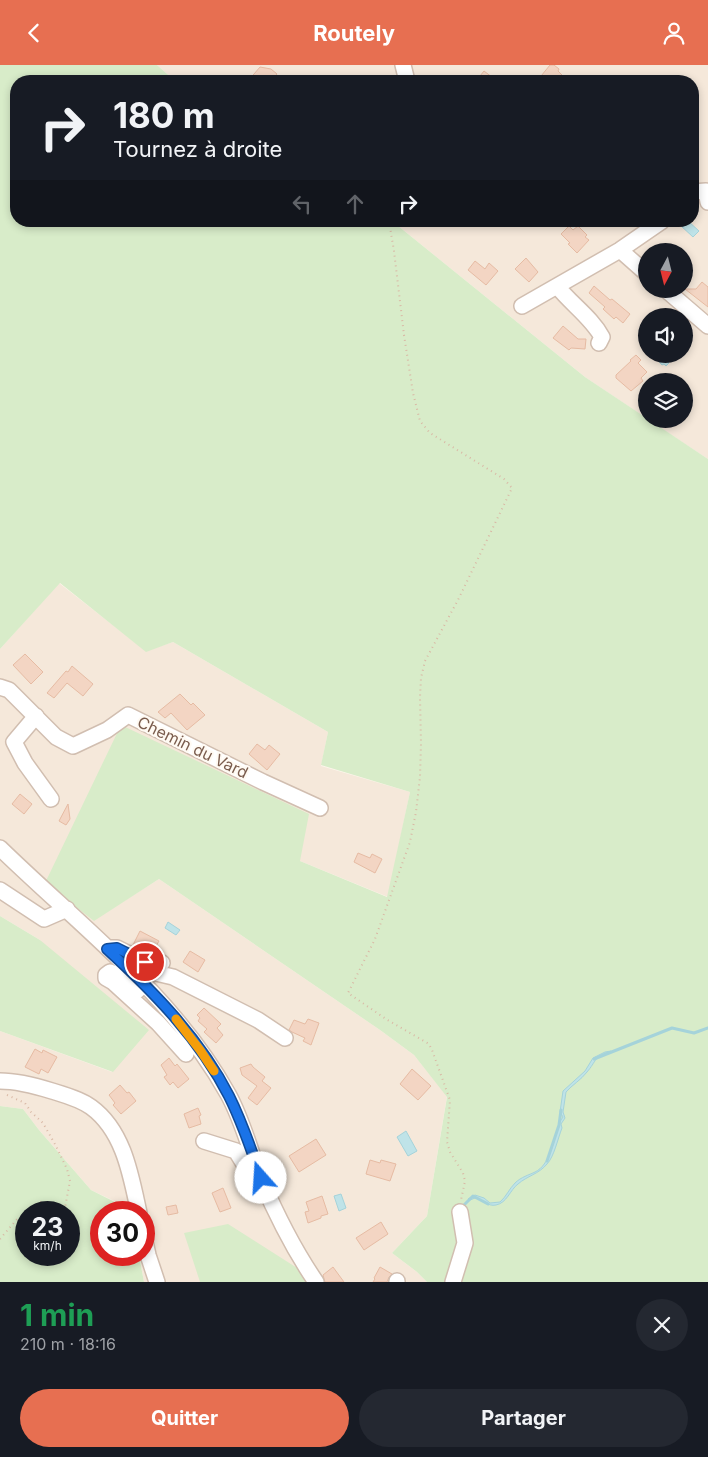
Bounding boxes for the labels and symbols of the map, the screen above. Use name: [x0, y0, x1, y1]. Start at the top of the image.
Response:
north arrow: [638, 243, 692, 297]
street label: Chemin du Vard: [134, 712, 252, 782]
pin: [124, 941, 166, 983]
position arrow: [234, 1151, 286, 1203]
speed limit sign: 30: [90, 1201, 155, 1266]

